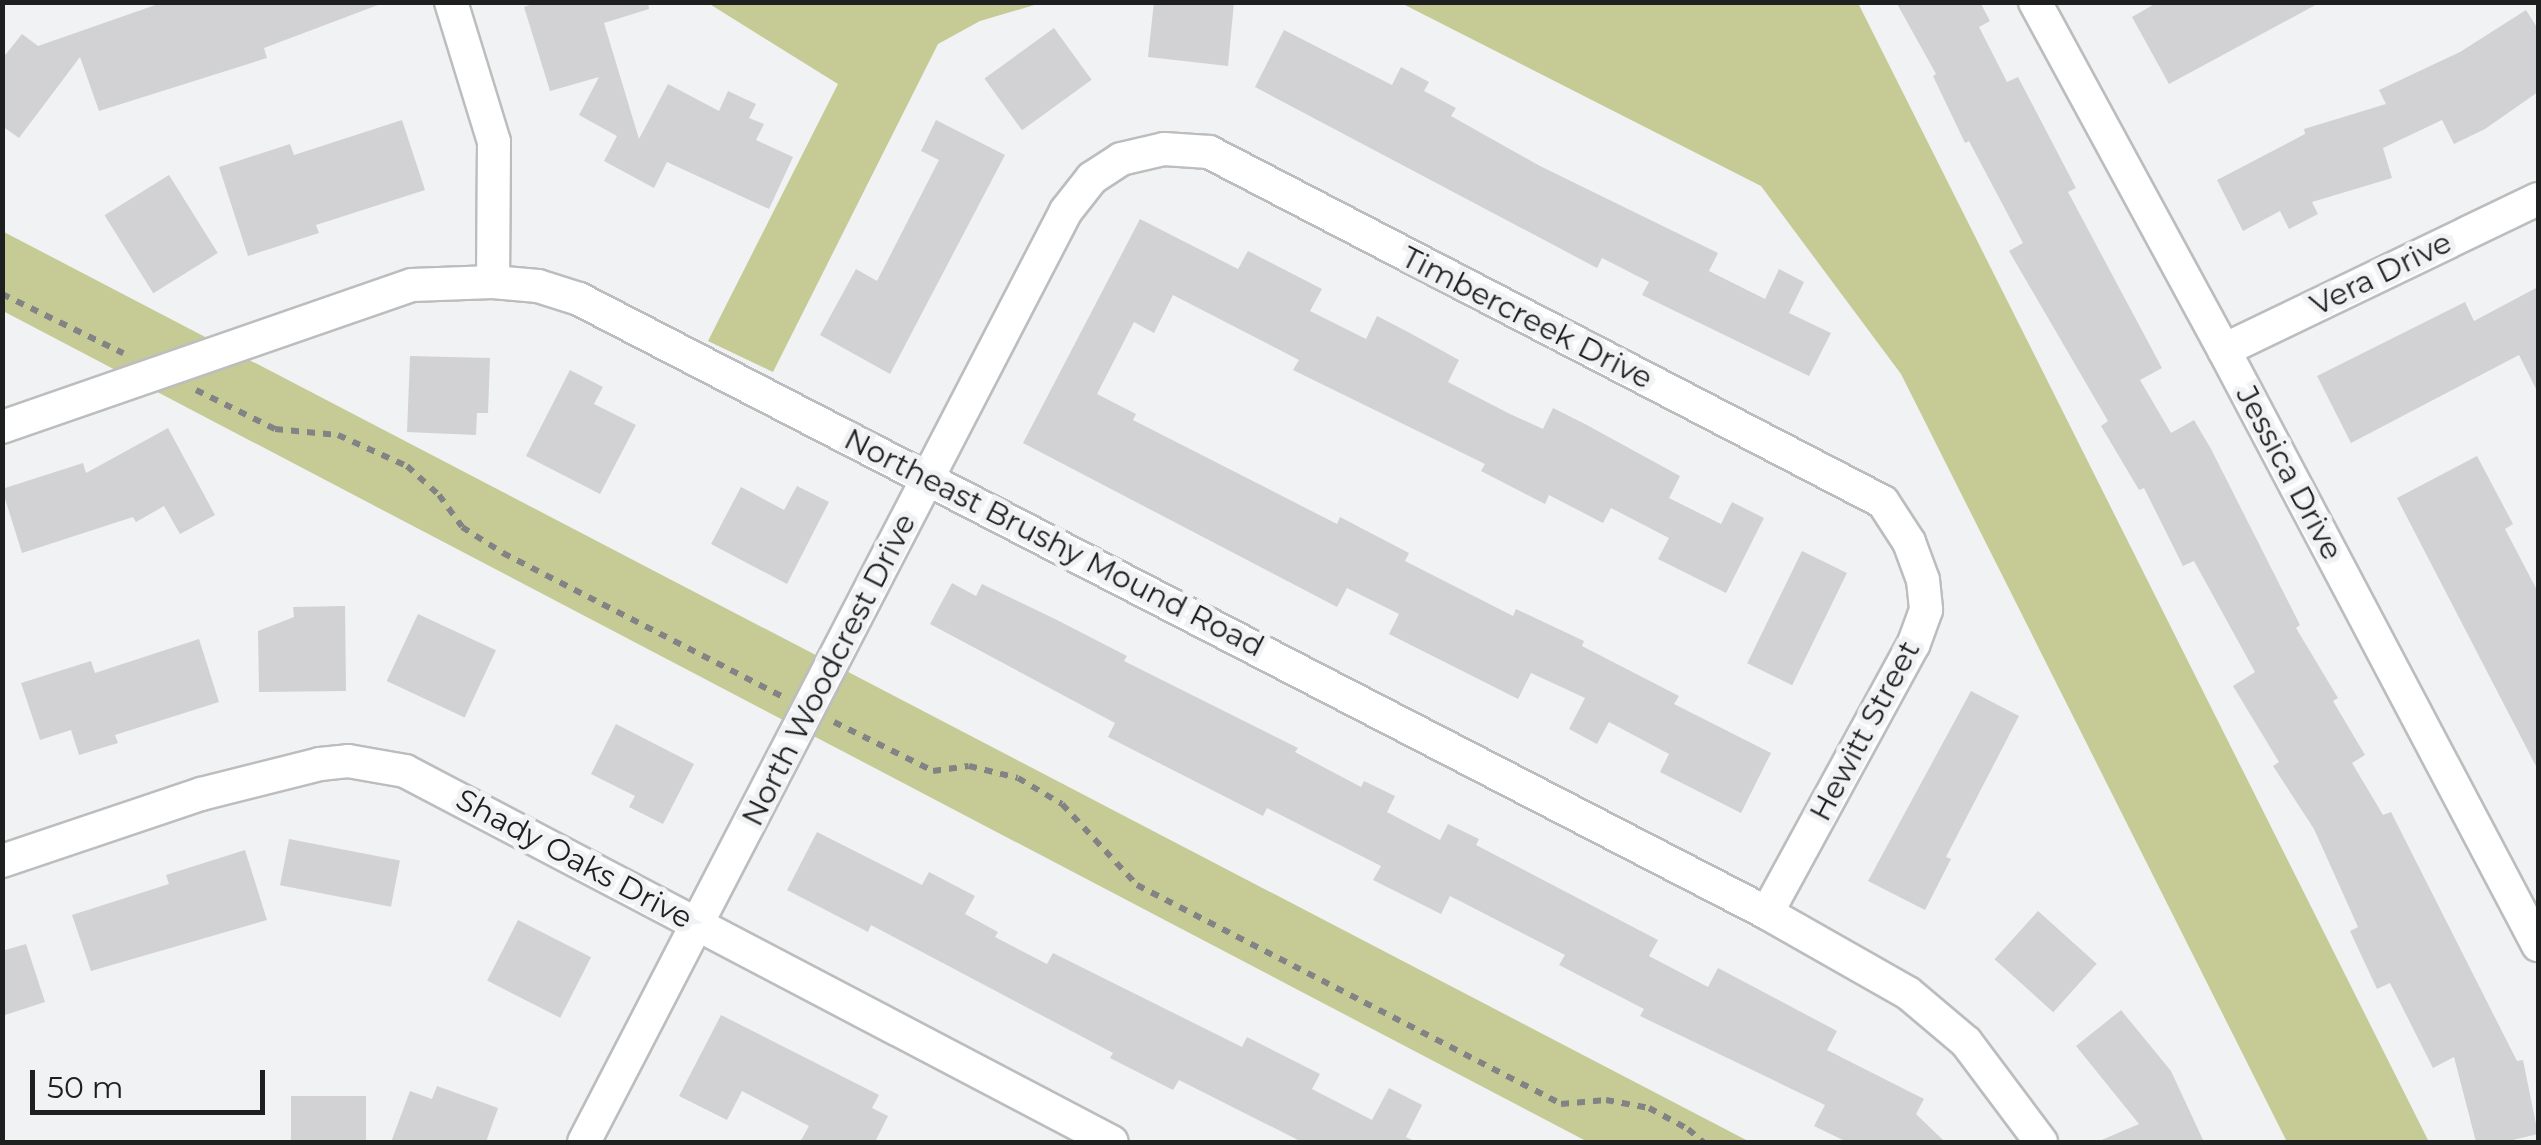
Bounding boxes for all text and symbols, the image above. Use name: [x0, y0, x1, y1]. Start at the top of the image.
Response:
street label: Vera Drive: [2305, 224, 2457, 324]
street label: Timbercreek Drive: [1396, 239, 1658, 397]
street label: Jessica Drive: [2228, 380, 2350, 566]
street label: Northeast Brushy Mound Road: [838, 421, 1270, 665]
street label: North Woodcrest Drive: [735, 508, 923, 832]
street label: Hewitt Street: [1802, 635, 1928, 827]
street label: Shady Oaks Drive: [450, 782, 698, 936]
scale bar: [35, 1050, 270, 1112]
text: 50 m: [47, 1069, 124, 1106]

